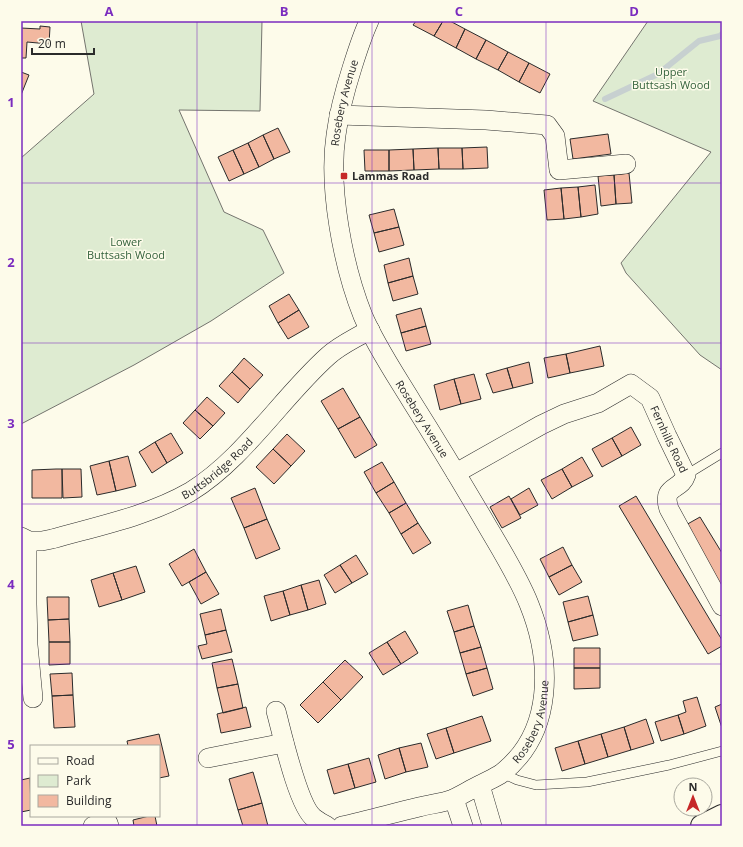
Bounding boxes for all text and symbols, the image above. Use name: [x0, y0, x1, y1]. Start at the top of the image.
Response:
text: A: [105, 2, 114, 20]
text: B: [280, 2, 289, 20]
text: C: [455, 2, 463, 20]
text: D: [629, 2, 639, 20]
scale bar: [32, 30, 94, 56]
text: 20 m: [38, 35, 66, 52]
street label: Rosebery Avenue: [327, 57, 361, 147]
park label: Upper Buttsash Wood: [632, 64, 710, 92]
text: 1: [7, 93, 15, 111]
place label: Lammas Road: [352, 168, 429, 183]
marker: Lammas Road: [339, 171, 349, 181]
park label: Lower Buttsash Wood: [87, 234, 165, 262]
text: 2: [7, 253, 15, 271]
street label: Rosebery Avenue: [393, 377, 452, 460]
street label: Fernhills Road: [647, 403, 692, 475]
text: 3: [7, 414, 15, 432]
street label: Buttsbridge Road: [179, 434, 256, 502]
text: 4: [7, 575, 15, 593]
street label: Rosebery Avenue: [508, 680, 551, 766]
text: 5: [7, 735, 15, 753]
legend: [30, 745, 160, 817]
text: Road: [66, 752, 95, 769]
text: Park: [66, 772, 92, 789]
north arrow: [673, 777, 713, 817]
text: N: [689, 779, 697, 794]
text: Building: [66, 792, 112, 809]

